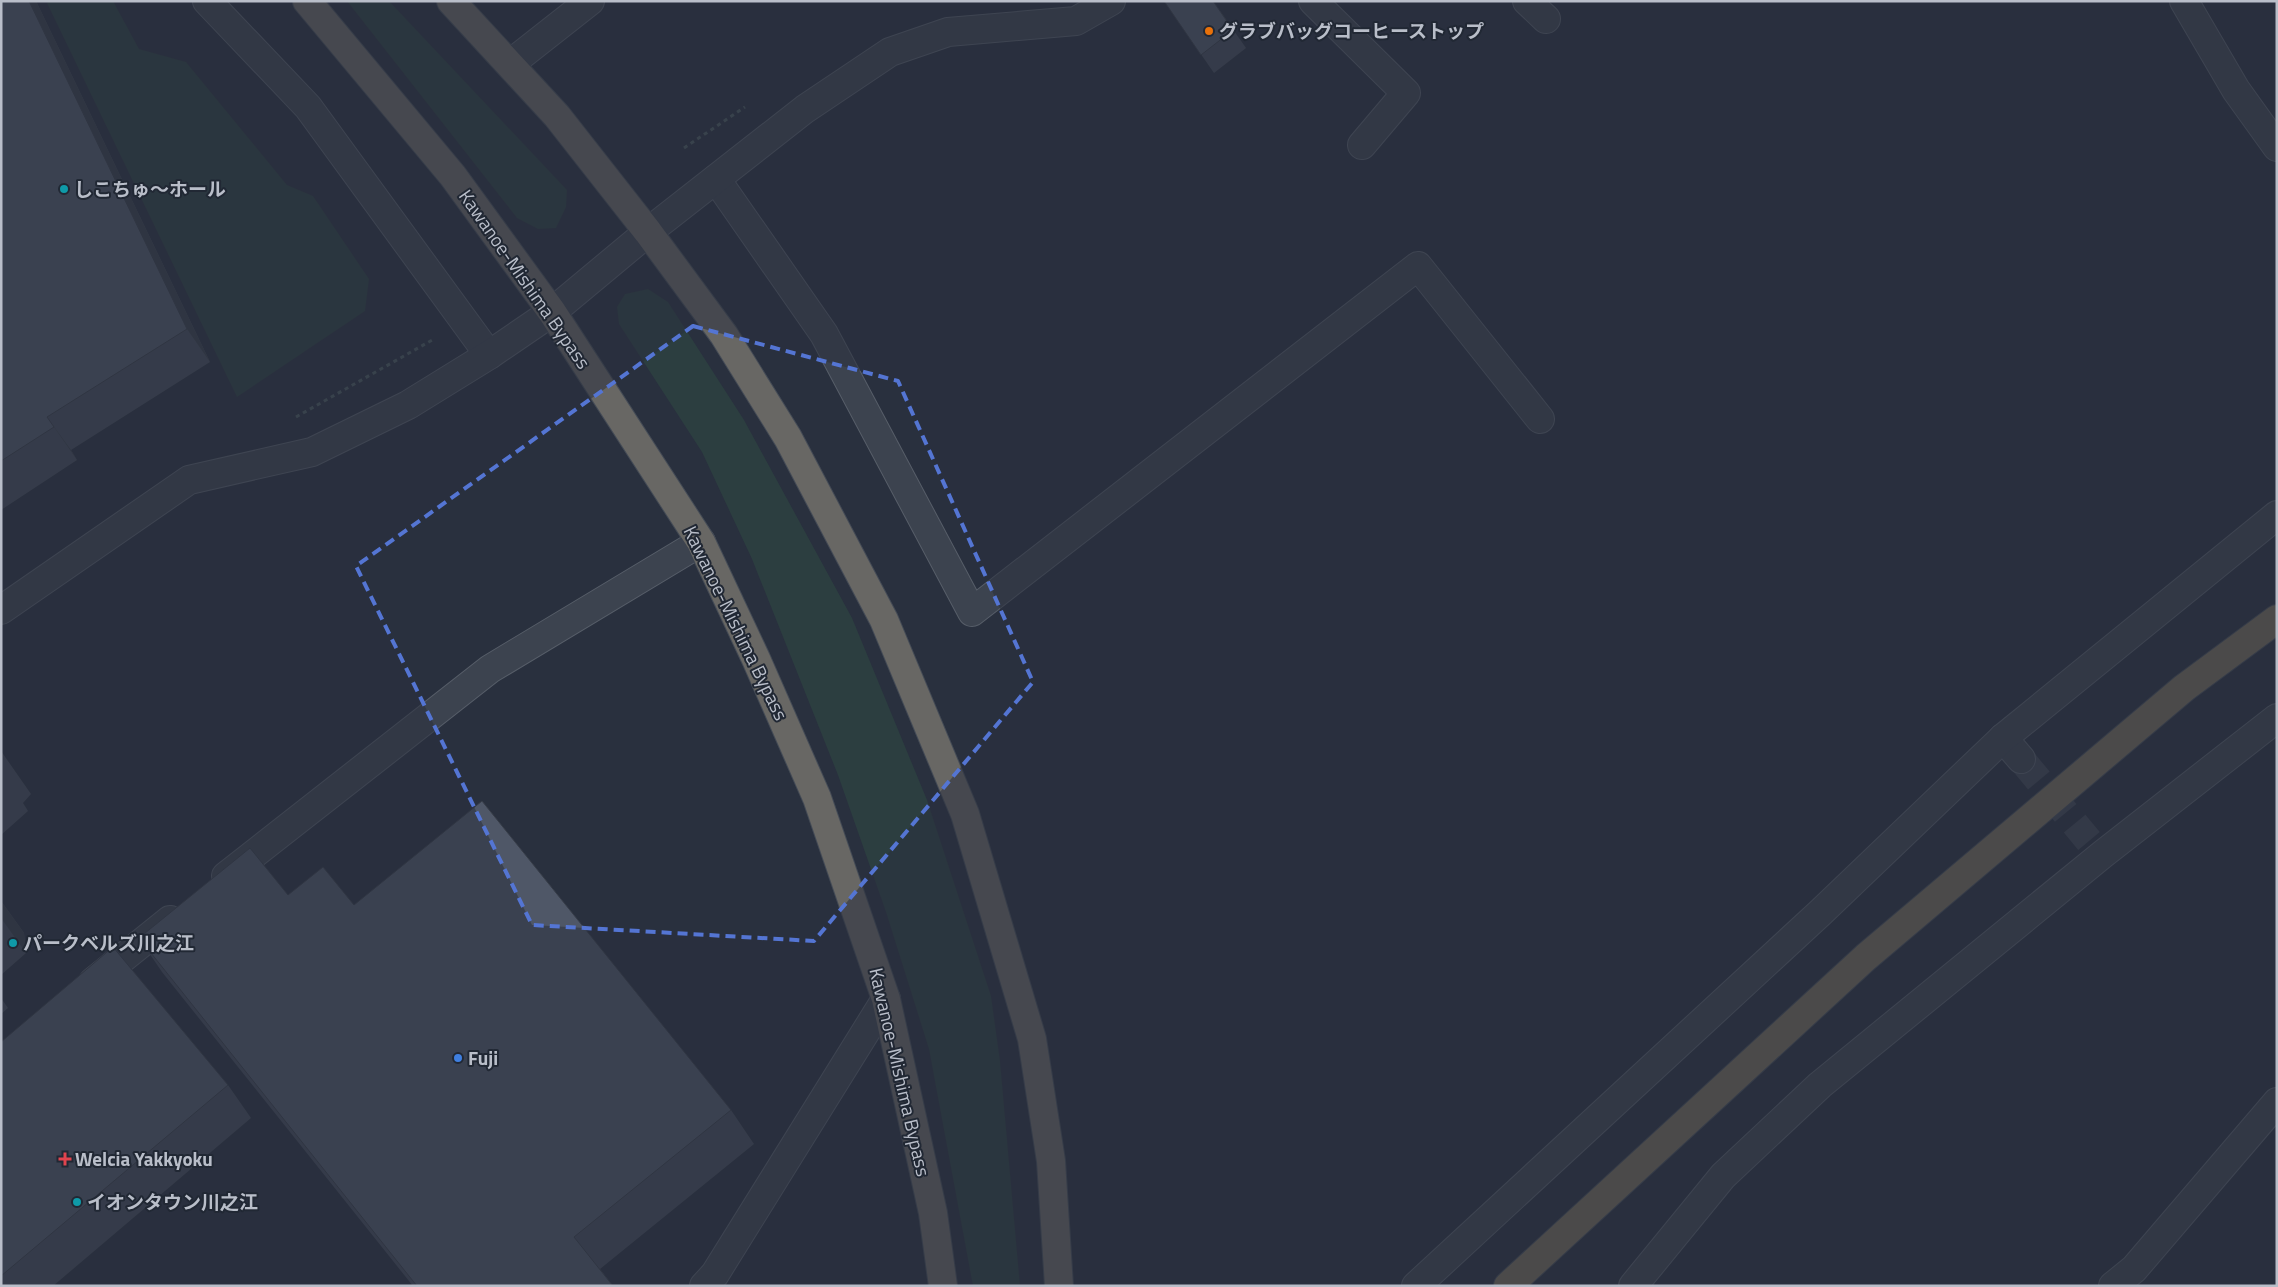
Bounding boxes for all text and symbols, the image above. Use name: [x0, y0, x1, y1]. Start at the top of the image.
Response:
place label: グラブバッグコーヒーストップ: [1219, 16, 1484, 45]
marker: グラブバッグコーヒーストップ: [1203, 25, 1215, 37]
place label: しこちゅ～ホール: [74, 174, 226, 203]
marker: しこちゅ～ホール: [58, 183, 70, 195]
street label: Kawanoe-Mishima Bypass: [452, 183, 599, 375]
street label: Kawanoe-Mishima Bypass: [677, 521, 796, 725]
place label: パークベルズ川之江: [23, 928, 194, 957]
marker: パークベルズ川之江: [7, 937, 19, 949]
street label: Kawanoe-Mishima Bypass: [862, 965, 939, 1179]
place label: Fuji: [468, 1043, 498, 1072]
marker: Fuji: [452, 1052, 464, 1064]
place label: Welcia Yakkyoku: [75, 1144, 213, 1173]
marker: Welcia Yakkyoku: [59, 1153, 71, 1165]
place label: イオンタウン川之江: [87, 1187, 258, 1216]
marker: イオンタウン川之江: [71, 1196, 83, 1208]

